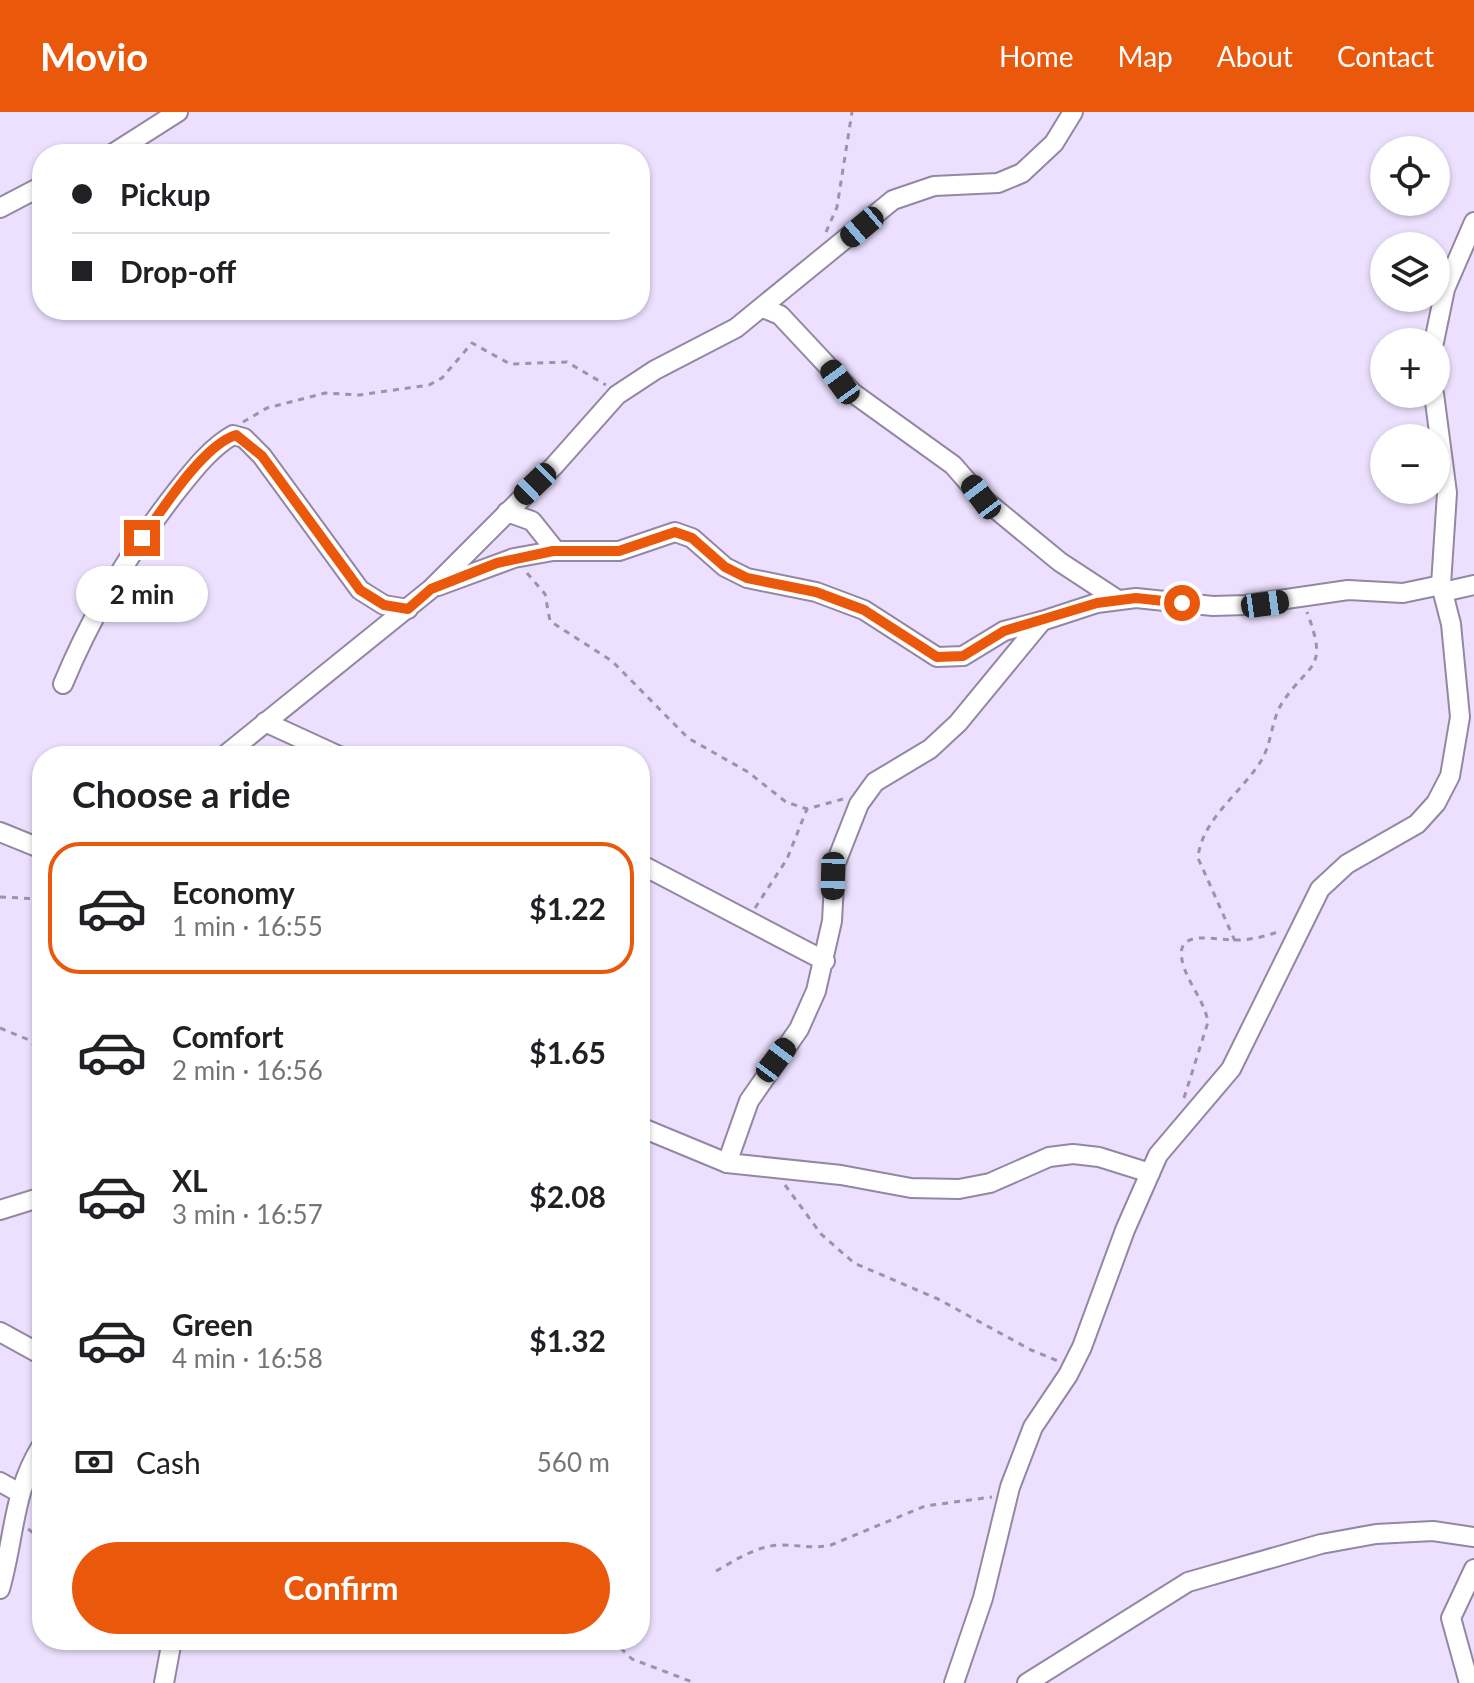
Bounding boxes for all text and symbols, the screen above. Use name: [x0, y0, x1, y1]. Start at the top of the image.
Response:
text: Movio: [40, 33, 148, 79]
text: Home: [999, 39, 1074, 73]
text: Map: [1118, 39, 1173, 73]
text: About: [1217, 39, 1293, 73]
text: Contact: [1337, 39, 1434, 73]
map controls: [1370, 136, 1450, 504]
button: locate: [1370, 136, 1450, 216]
text: Pickup: [120, 176, 211, 212]
car: [836, 202, 888, 252]
button: layers: [1370, 232, 1450, 312]
text: Drop-off: [120, 253, 236, 289]
button: +: [1370, 328, 1450, 408]
car: [816, 356, 864, 408]
button: −: [1370, 424, 1450, 504]
car: [509, 459, 561, 509]
car: [957, 471, 1005, 523]
route end: [124, 520, 160, 556]
callout: 2 min: [76, 566, 208, 622]
text: 2 min: [110, 578, 174, 610]
route start: [1164, 585, 1200, 621]
car: [1240, 589, 1290, 619]
text: Choose a ride: [72, 772, 291, 816]
car: [821, 852, 845, 900]
icon: car: [76, 872, 148, 944]
text: Economy: [172, 874, 295, 910]
text: $1.22: [529, 890, 606, 926]
text: 1 min · 16:55: [172, 910, 323, 942]
icon: car: [76, 1016, 148, 1088]
text: Comfort: [172, 1018, 284, 1054]
text: $1.65: [529, 1034, 606, 1070]
car: [752, 1034, 800, 1086]
text: 2 min · 16:56: [172, 1054, 323, 1086]
icon: car: [76, 1160, 148, 1232]
text: XL: [172, 1162, 208, 1198]
text: $2.08: [529, 1178, 606, 1214]
text: 3 min · 16:57: [172, 1198, 323, 1230]
icon: car: [76, 1304, 148, 1376]
text: Green: [172, 1306, 253, 1342]
text: $1.32: [529, 1322, 606, 1358]
text: 4 min · 16:58: [172, 1342, 323, 1374]
icon: cash: [72, 1440, 116, 1484]
text: Cash: [136, 1444, 201, 1480]
text: 560 m: [537, 1446, 610, 1478]
button: Confirm: [72, 1542, 610, 1634]

